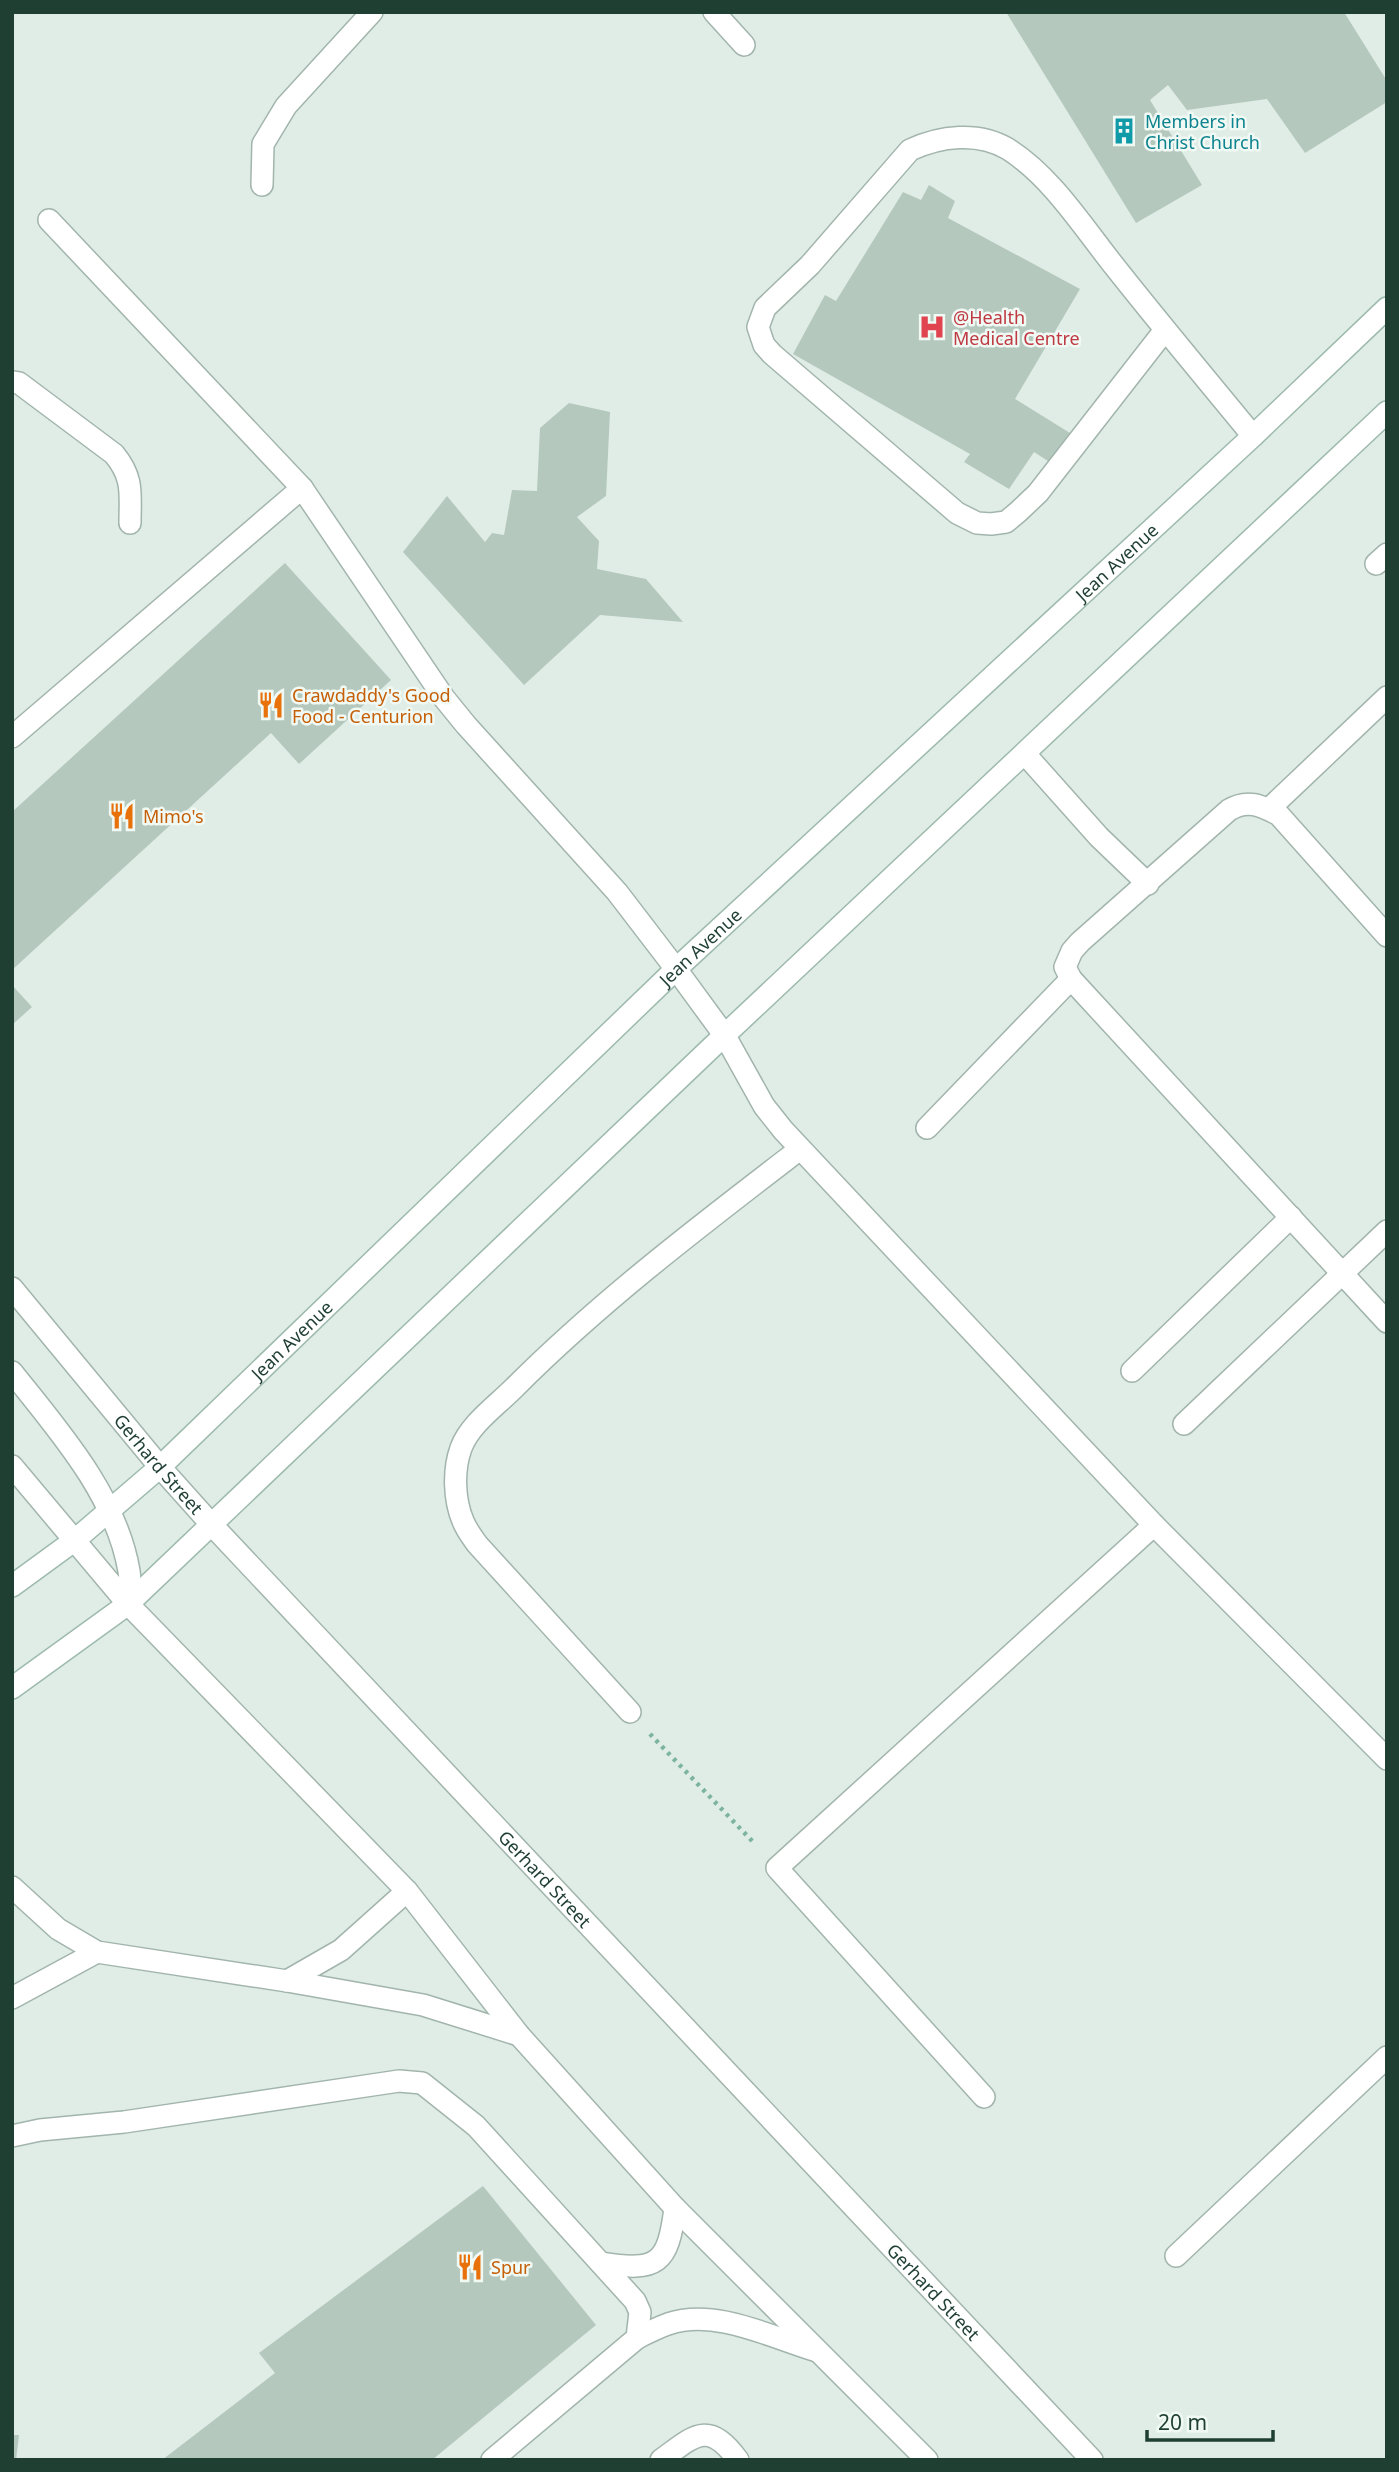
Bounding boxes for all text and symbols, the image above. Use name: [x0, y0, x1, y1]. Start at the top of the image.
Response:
place label: Members in Christ Church: [1145, 109, 1260, 154]
building icon: Members in Christ Church: [1109, 116, 1139, 146]
place label: @Health Medical Centre: [953, 305, 1080, 350]
hospital icon: @Health Medical Centre: [917, 312, 947, 342]
street label: Jean Avenue: [1069, 518, 1163, 608]
place label: Crawdaddy's Good Food - Centurion: [292, 683, 451, 728]
restaurant icon: Crawdaddy's Good Food - Centurion: [256, 690, 286, 720]
restaurant icon: Mimo's: [107, 801, 137, 831]
place label: Mimo's: [143, 804, 204, 828]
street label: Jean Avenue: [652, 903, 747, 992]
street label: Jean Avenue: [244, 1295, 337, 1386]
street label: Gerhard Street: [109, 1409, 209, 1520]
street label: Gerhard Street: [493, 1825, 597, 1933]
street label: Gerhard Street: [882, 2238, 986, 2346]
restaurant icon: Spur: [455, 2252, 485, 2282]
place label: Spur: [491, 2255, 531, 2279]
scale bar: [1147, 2398, 1273, 2442]
text: 20 m: [1158, 2408, 1207, 2436]

